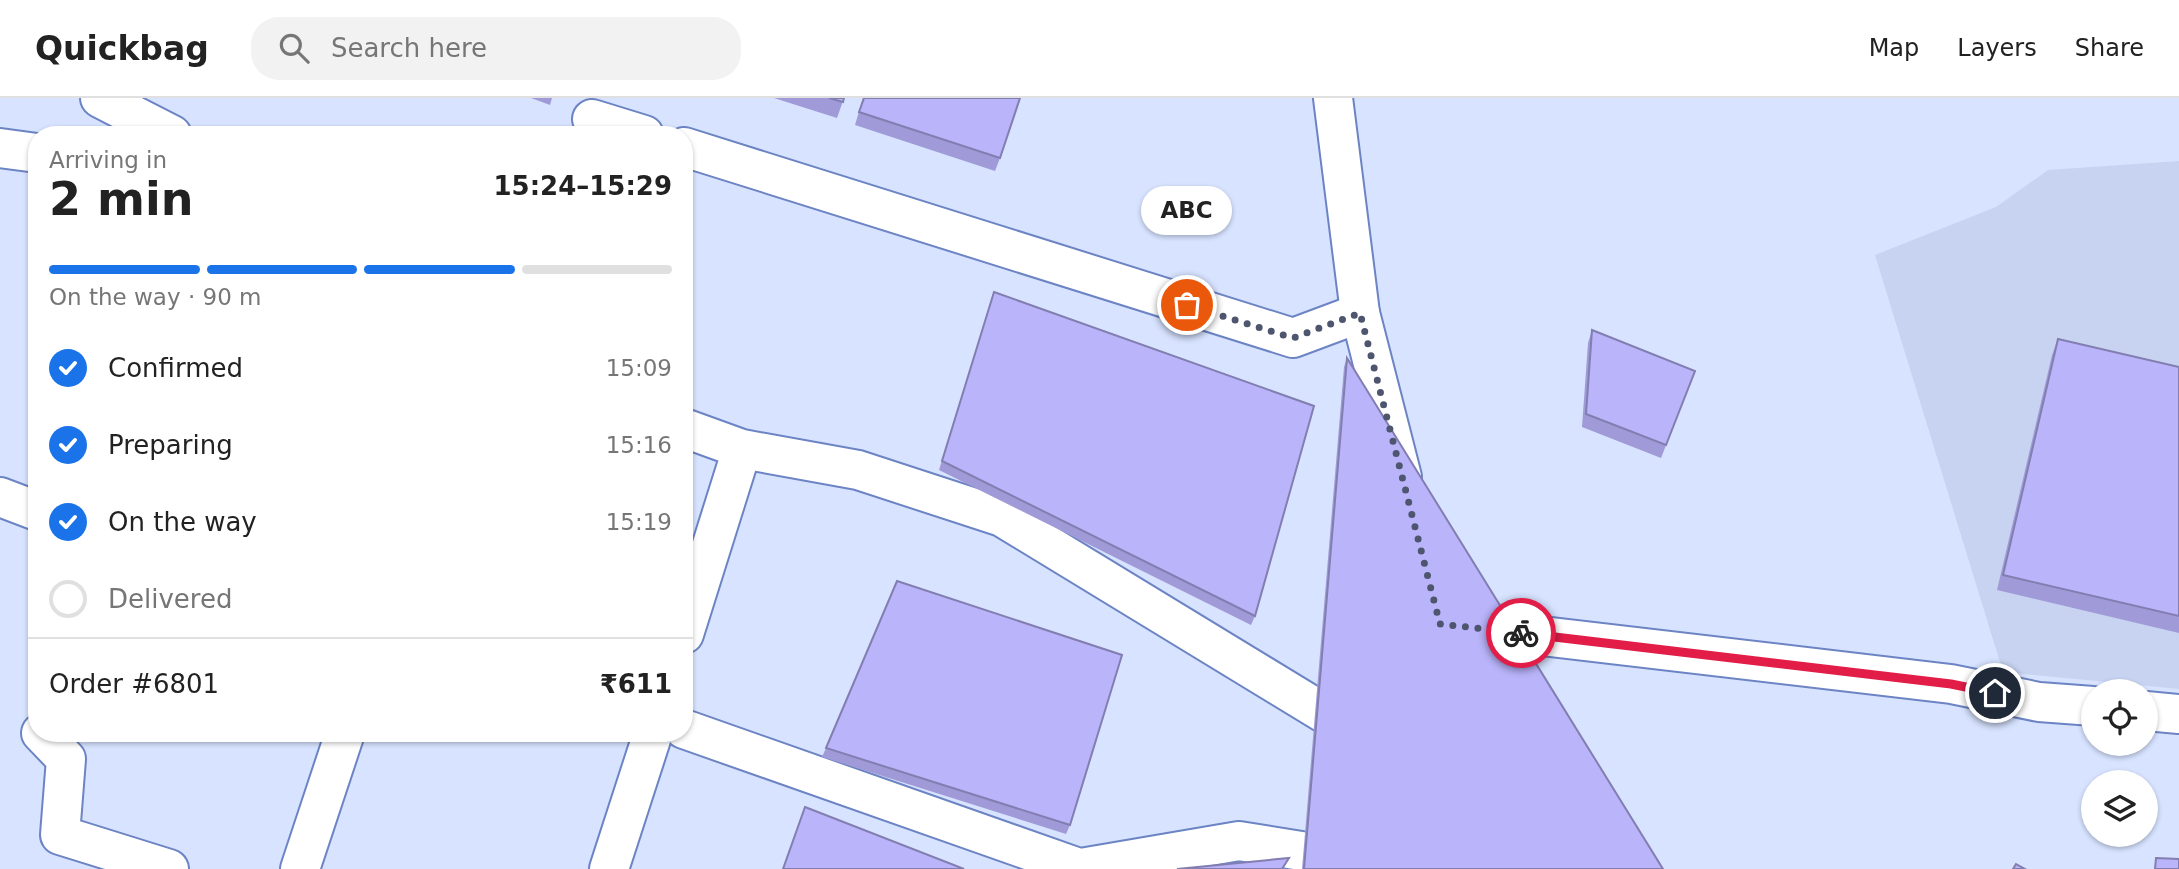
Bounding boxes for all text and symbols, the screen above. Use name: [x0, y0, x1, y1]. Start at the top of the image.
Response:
search box: [251, 17, 741, 80]
text: Quickbag: [35, 29, 209, 68]
icon: search: [275, 29, 313, 67]
text: Search here: [331, 33, 487, 63]
text: Map: [1869, 34, 1919, 62]
text: Layers: [1957, 34, 2037, 62]
text: Share: [2075, 34, 2144, 62]
text: Arriving in: [49, 147, 167, 173]
text: 15:24–15:29: [493, 171, 672, 201]
text: 2 min: [49, 172, 193, 226]
callout: ABC: [1142, 186, 1232, 235]
text: ABC: [1160, 197, 1213, 223]
pin: [1157, 275, 1217, 335]
text: On the way · 90 m: [49, 284, 261, 310]
icon: bag: [1168, 286, 1206, 324]
icon: check: [49, 349, 87, 387]
text: Confirmed: [108, 353, 243, 383]
text: 15:09: [606, 355, 672, 381]
icon: check: [49, 426, 87, 464]
text: Preparing: [108, 430, 233, 460]
text: 15:16: [606, 432, 672, 458]
icon: check: [49, 503, 87, 541]
text: On the way: [108, 507, 257, 537]
text: 15:19: [606, 509, 672, 535]
text: Delivered: [108, 584, 232, 614]
courier: [1486, 598, 1556, 668]
icon: bike: [1502, 614, 1540, 652]
pin: [1965, 663, 2025, 723]
text: Order #6801: [49, 669, 219, 699]
text: ₹611: [600, 669, 672, 699]
icon: home: [1976, 674, 2014, 712]
map controls: [2081, 679, 2158, 847]
button: locate: [2081, 679, 2158, 756]
button: layers: [2081, 770, 2158, 847]

